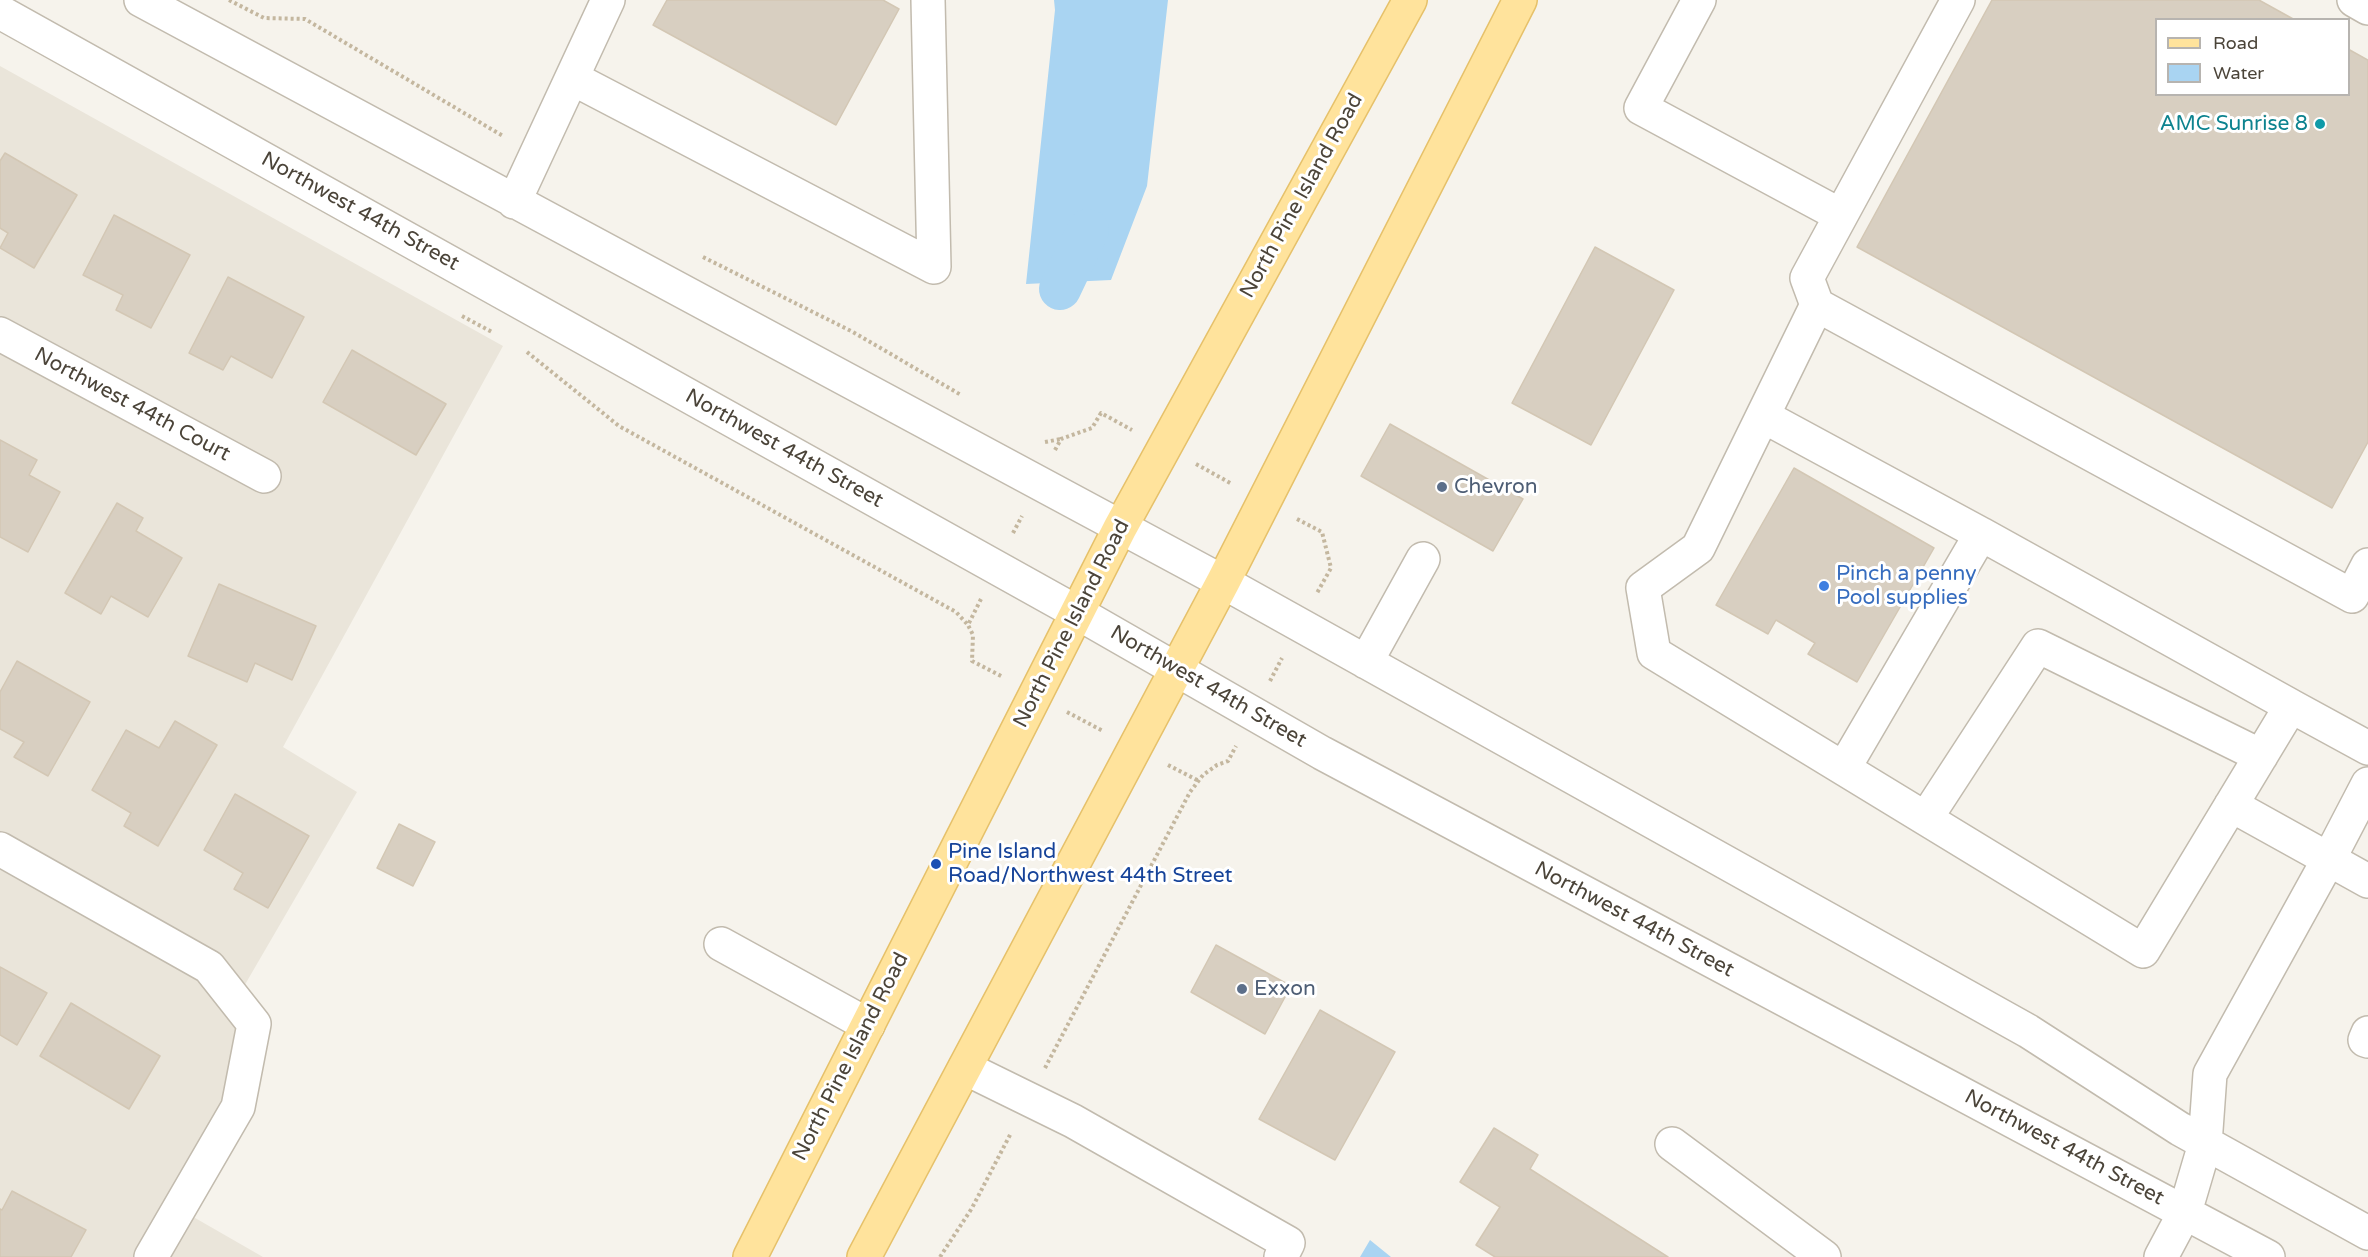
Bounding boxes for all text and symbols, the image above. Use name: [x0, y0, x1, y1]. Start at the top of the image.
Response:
legend: [2155, 18, 2350, 96]
text: Road: [2213, 32, 2258, 54]
text: Water: [2213, 62, 2264, 84]
street label: North Pine Island Road: [1235, 89, 1369, 303]
place label: AMC Sunrise 8: [2160, 111, 2308, 137]
marker: AMC Sunrise 8: [2313, 117, 2327, 131]
street label: Northwest 44th Street: [257, 147, 463, 277]
street label: Northwest 44th Court: [30, 343, 234, 467]
street label: Northwest 44th Street: [681, 384, 887, 514]
place label: Chevron: [1454, 474, 1538, 500]
marker: Chevron: [1435, 480, 1449, 494]
street label: North Pine Island Road: [1009, 516, 1135, 732]
place label: Pinch a penny Pool supplies: [1836, 561, 1976, 611]
marker: Pinch a penny Pool supplies: [1817, 579, 1831, 593]
street label: Northwest 44th Street: [1105, 620, 1311, 754]
place label: Pine Island Road/Northwest 44th Street: [948, 839, 1233, 889]
marker: Pine Island Road/Northwest 44th Street: [929, 857, 943, 871]
street label: Northwest 44th Street: [1530, 857, 1738, 983]
street label: North Pine Island Road: [788, 949, 914, 1165]
place label: Exxon: [1254, 976, 1316, 1002]
marker: Exxon: [1235, 982, 1249, 996]
street label: Northwest 44th Street: [1960, 1085, 2168, 1211]

